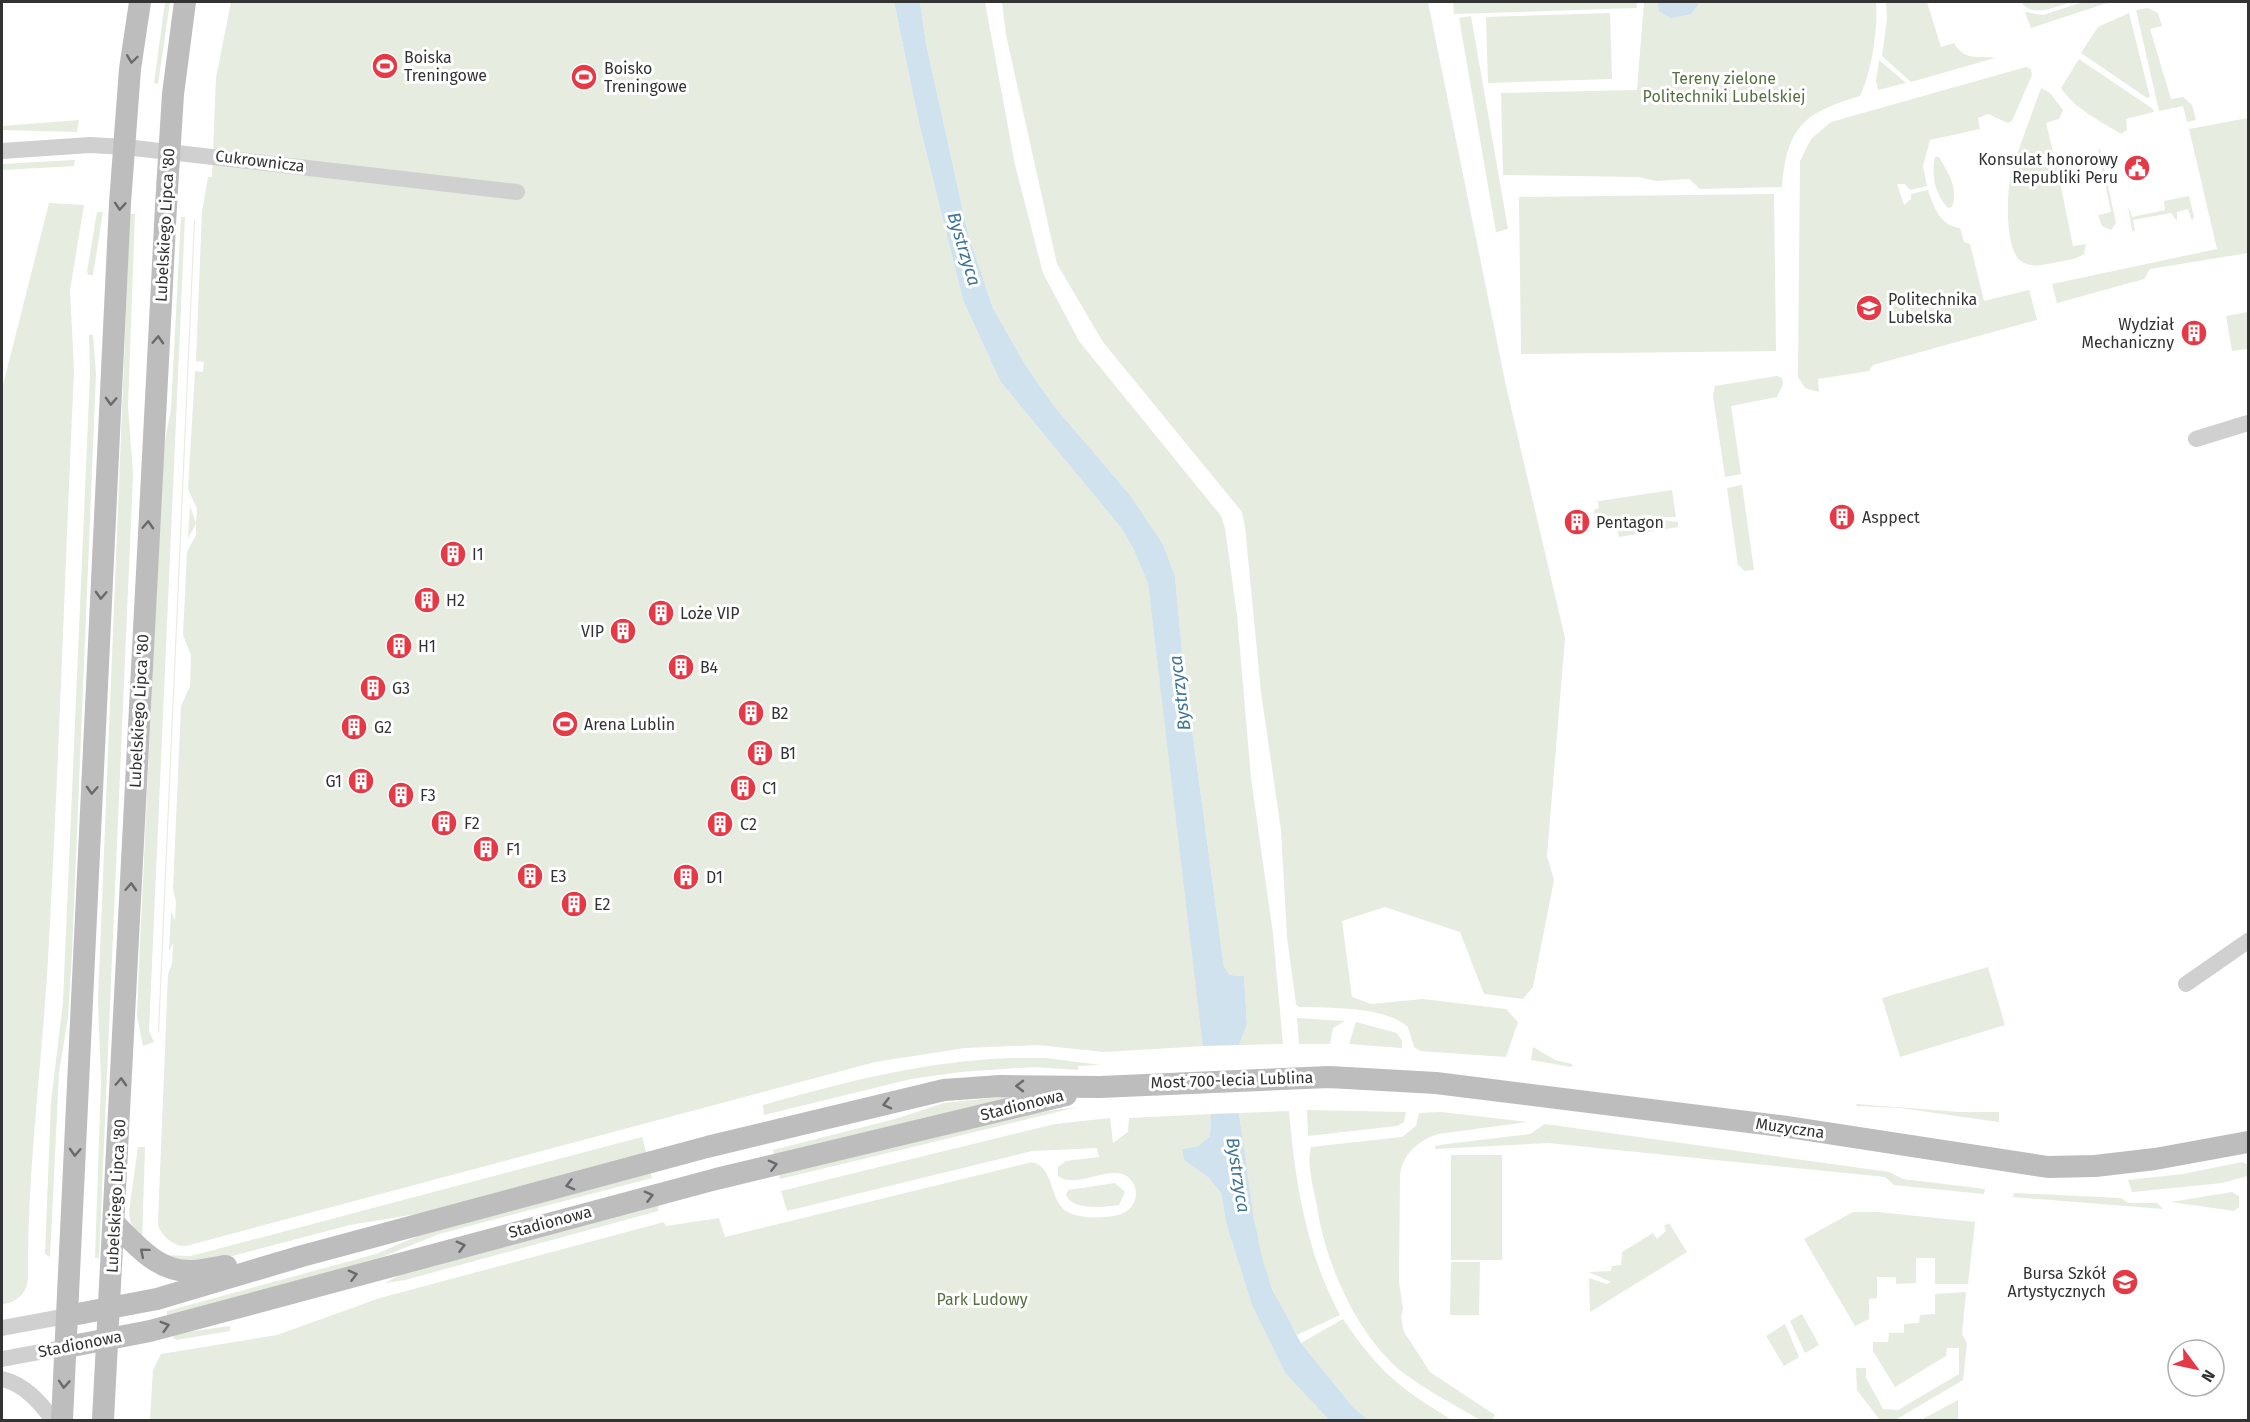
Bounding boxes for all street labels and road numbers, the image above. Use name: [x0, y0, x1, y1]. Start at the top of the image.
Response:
street label: Cukrownicza: [214, 146, 306, 176]
street label: Lubelskiego Lipca '80: [151, 148, 179, 302]
street label: Lubelskiego Lipca '80: [125, 634, 153, 788]
street label: Most 700-lecia Lublina: [1150, 1068, 1314, 1092]
street label: Stadionowa: [978, 1085, 1066, 1125]
street label: Muzyczna: [1754, 1114, 1826, 1142]
street label: Lubelskiego Lipca '80: [102, 1119, 130, 1273]
street label: Stadionowa: [506, 1202, 594, 1242]
street label: Stadionowa: [36, 1327, 124, 1361]

